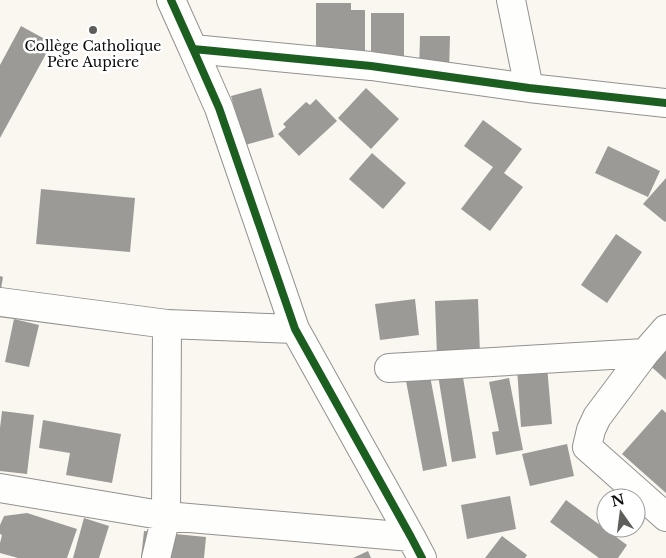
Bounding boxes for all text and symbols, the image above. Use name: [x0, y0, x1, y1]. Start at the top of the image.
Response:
marker: Collège Catholique Père Aupiere: [87, 24, 99, 36]
place label: Collège Catholique Père Aupiere: [25, 37, 161, 71]
north arrow: [596, 488, 646, 538]
text: N: [609, 490, 626, 511]

